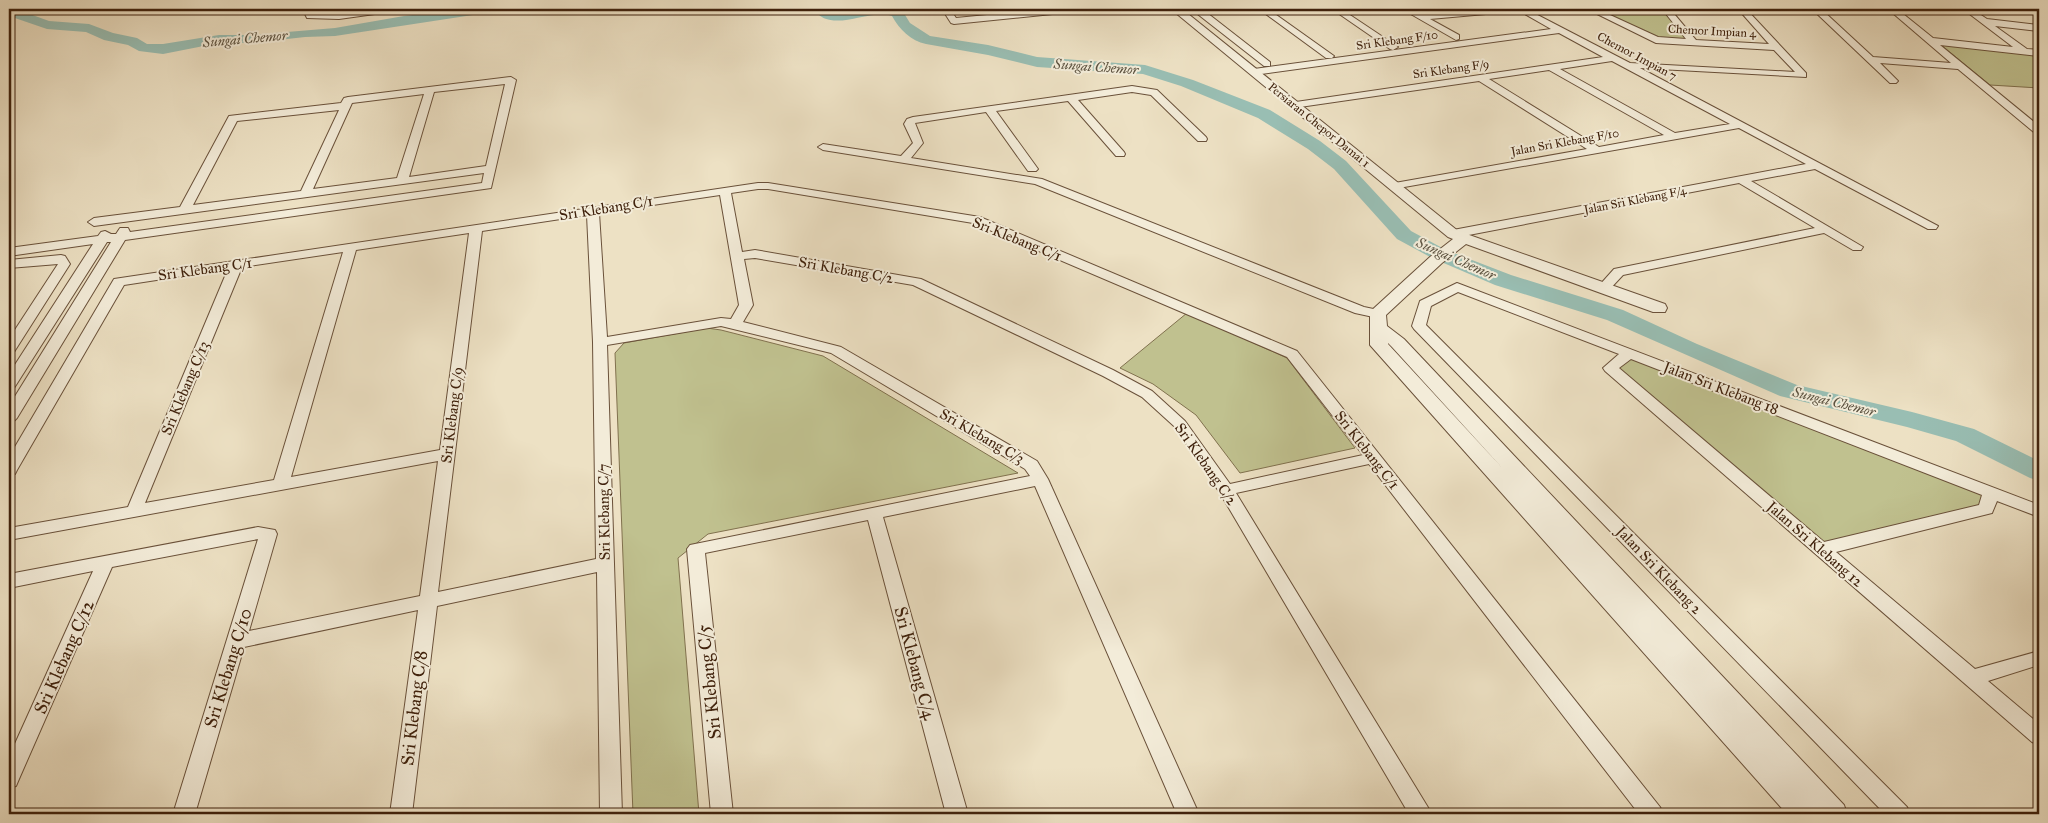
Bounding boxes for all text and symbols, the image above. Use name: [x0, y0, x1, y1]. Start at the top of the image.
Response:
street label: Chemor Impian 4: [1667, 22, 1757, 40]
water label: Sungai Chemor: [201, 27, 289, 51]
street label: Sri Klebang F/10: [1355, 27, 1439, 54]
street label: Chemor Impian 7: [1595, 29, 1679, 83]
water label: Sungai Chemor: [1052, 55, 1140, 79]
street label: Sri Klebang F/9: [1412, 57, 1490, 82]
street label: Persiaran Chepor Damai 1: [1265, 80, 1373, 170]
street label: Jalan Sri Klebang F/10: [1508, 126, 1620, 160]
street label: Jalan Sri Klebang F/4: [1581, 183, 1688, 218]
street label: Sri Klebang C/1: [558, 192, 654, 224]
street label: Sri Klebang C/1: [970, 213, 1064, 265]
water label: Sungai Chemor: [1413, 234, 1499, 285]
street label: Sri Klebang C/1: [157, 253, 253, 284]
street label: Sri Klebang C/2: [797, 253, 895, 287]
street label: Sri Klebang C/13: [157, 338, 213, 438]
street label: Jalan Sri Klebang 18: [1659, 357, 1781, 419]
street label: Sri Klebang C/9: [437, 366, 467, 464]
water label: Sungai Chemor: [1790, 383, 1878, 421]
street label: Sri Klebang C/3: [936, 405, 1028, 467]
street label: Sri Klebang C/1: [1331, 407, 1403, 493]
street label: Sri Klebang C/2: [1171, 419, 1241, 509]
street label: Sri Klebang C/7: [594, 463, 614, 561]
street label: Jalan Sri Klebang 12: [1761, 496, 1867, 592]
street label: Jalan Sri Klebang 2: [1610, 521, 1706, 619]
street label: Sri Klebang C/12: [29, 596, 100, 718]
street label: Sri Klebang C/4: [888, 604, 941, 723]
street label: Sri Klebang C/10: [199, 606, 258, 731]
street label: Sri Klebang C/5: [692, 623, 727, 740]
street label: Sri Klebang C/8: [396, 649, 433, 767]

